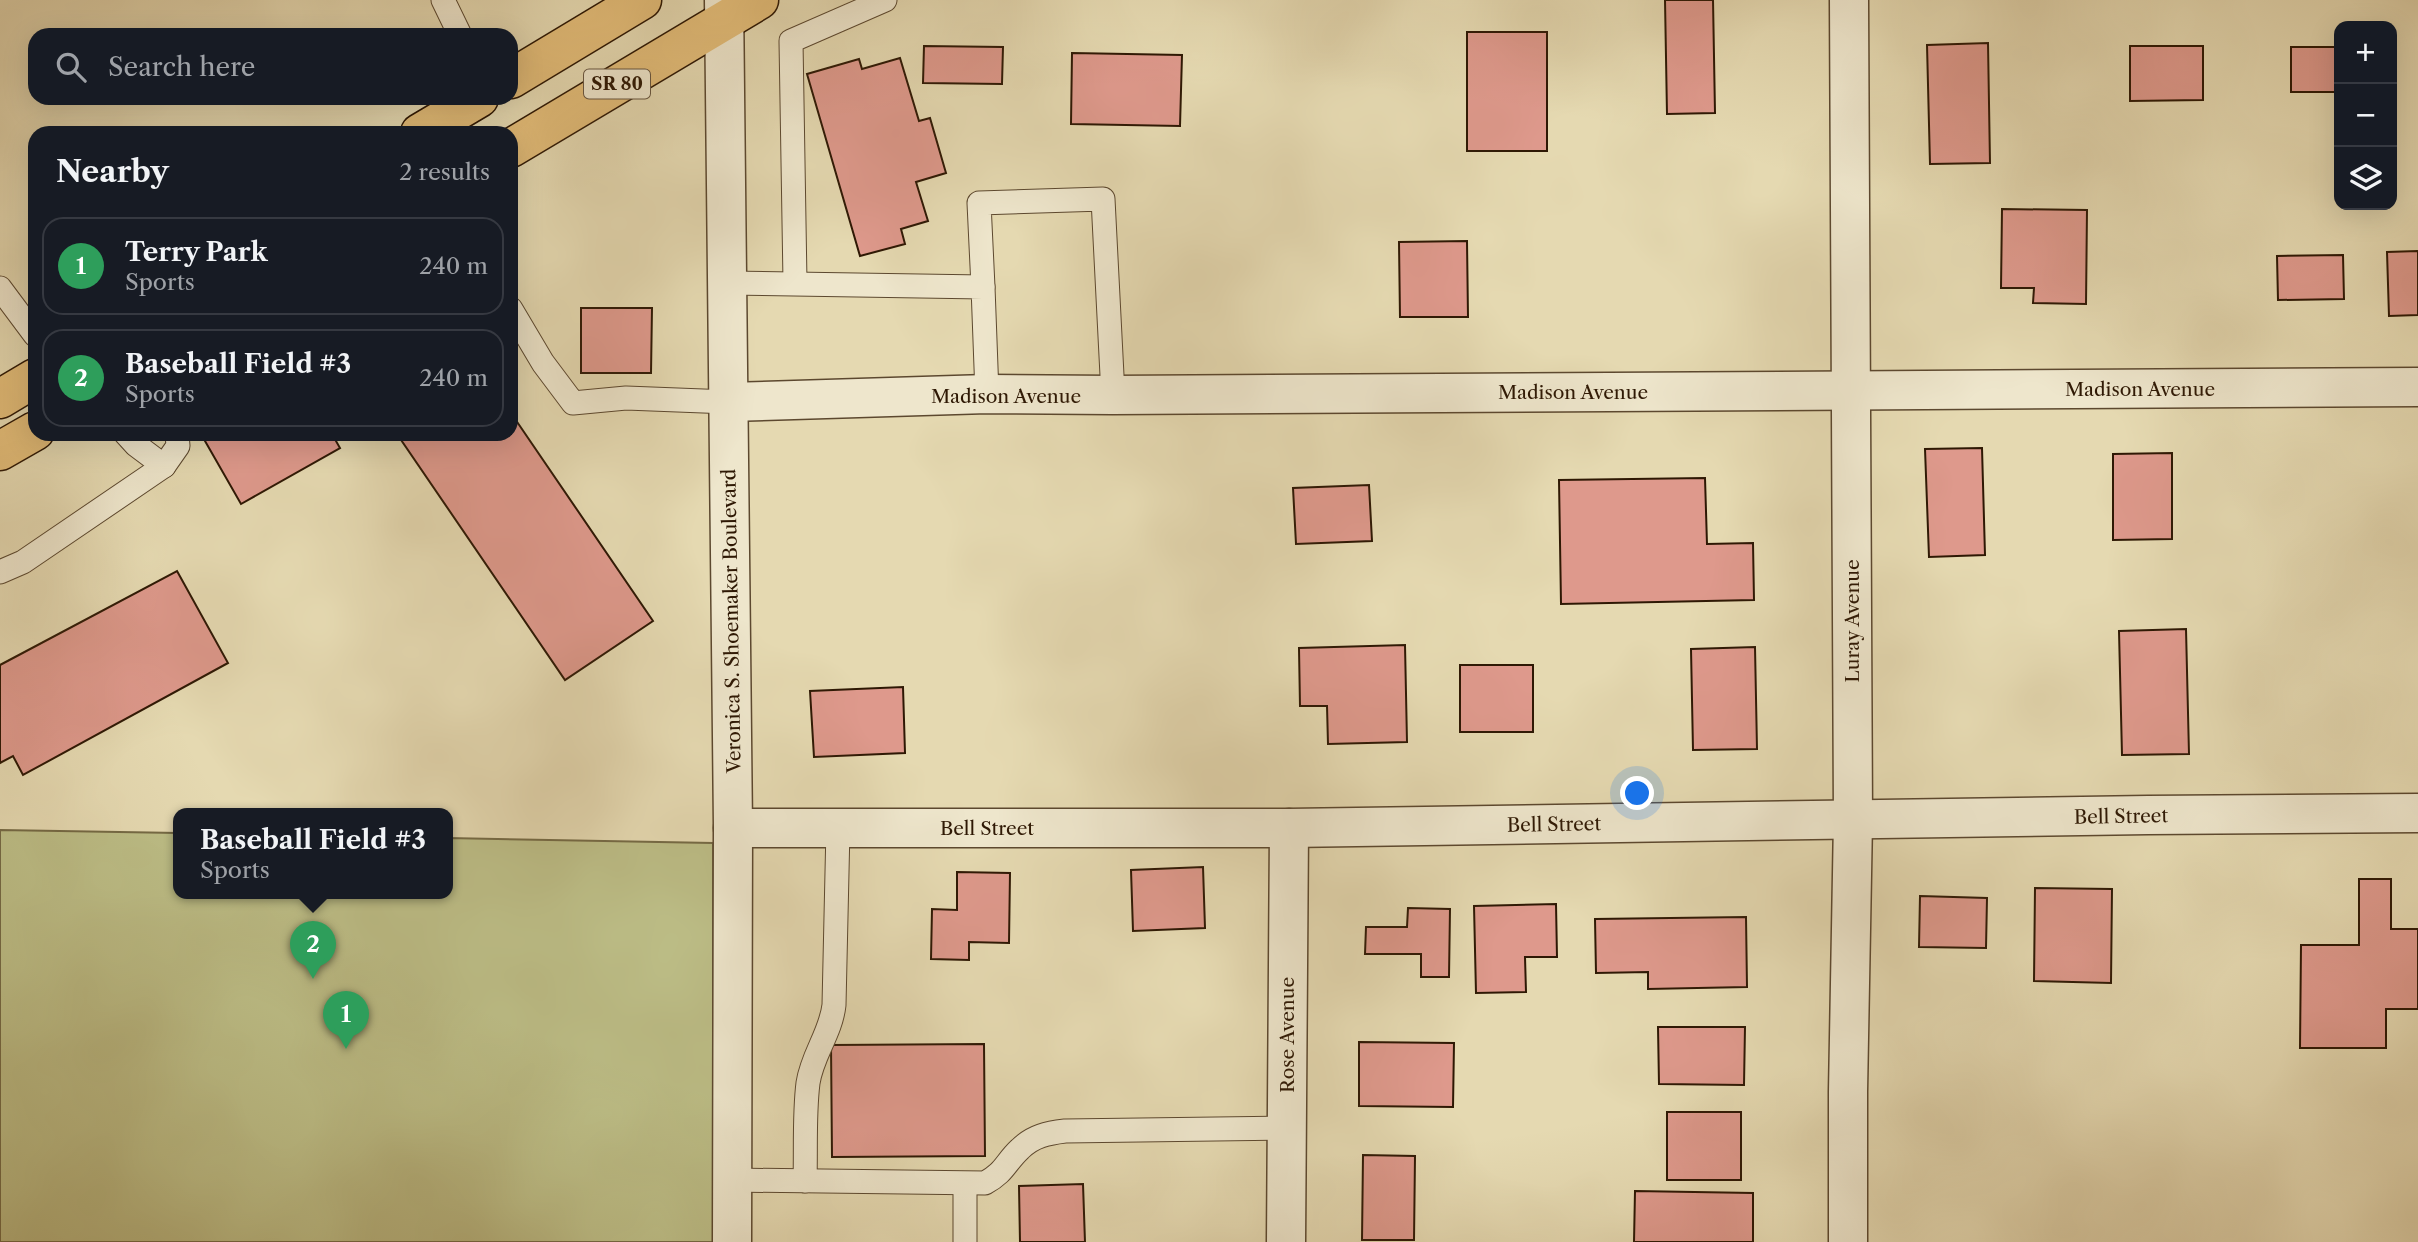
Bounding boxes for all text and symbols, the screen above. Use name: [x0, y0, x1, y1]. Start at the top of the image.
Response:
map controls: [2334, 21, 2397, 210]
button: +: [2334, 21, 2397, 84]
search box: [28, 28, 518, 105]
icon: search: [52, 48, 90, 86]
text: Search here: [108, 51, 255, 83]
road number: SR 80: [584, 70, 650, 98]
button: −: [2334, 84, 2397, 147]
button: layers: [2334, 147, 2397, 210]
text: Nearby: [56, 153, 169, 190]
text: 2 results: [399, 158, 490, 186]
text: Terry Park: [125, 236, 268, 268]
text: 1: [76, 252, 86, 280]
text: 240 m: [419, 252, 488, 280]
text: Sports: [125, 268, 195, 296]
text: Baseball Field #3: [125, 348, 351, 380]
text: 2: [74, 364, 88, 392]
text: 240 m: [419, 364, 488, 392]
street label: Madison Avenue: [2065, 378, 2215, 401]
text: Sports: [125, 380, 195, 408]
street label: Madison Avenue: [1498, 381, 1648, 404]
street label: Madison Avenue: [931, 385, 1081, 408]
street label: Veronica S. Shoemaker Boulevard: [717, 468, 746, 774]
street label: Luray Avenue: [1841, 559, 1864, 683]
your location: [1620, 776, 1654, 810]
street label: Bell Street: [2074, 804, 2169, 829]
popup: [173, 808, 453, 899]
street label: Bell Street: [1507, 812, 1602, 837]
street label: Bell Street: [940, 817, 1034, 840]
text: Baseball Field #3: [200, 824, 426, 856]
text: Sports: [200, 856, 270, 884]
pin: 2: [290, 921, 336, 979]
street label: Rose Avenue: [1276, 977, 1299, 1093]
pin: 1: [323, 991, 369, 1049]

